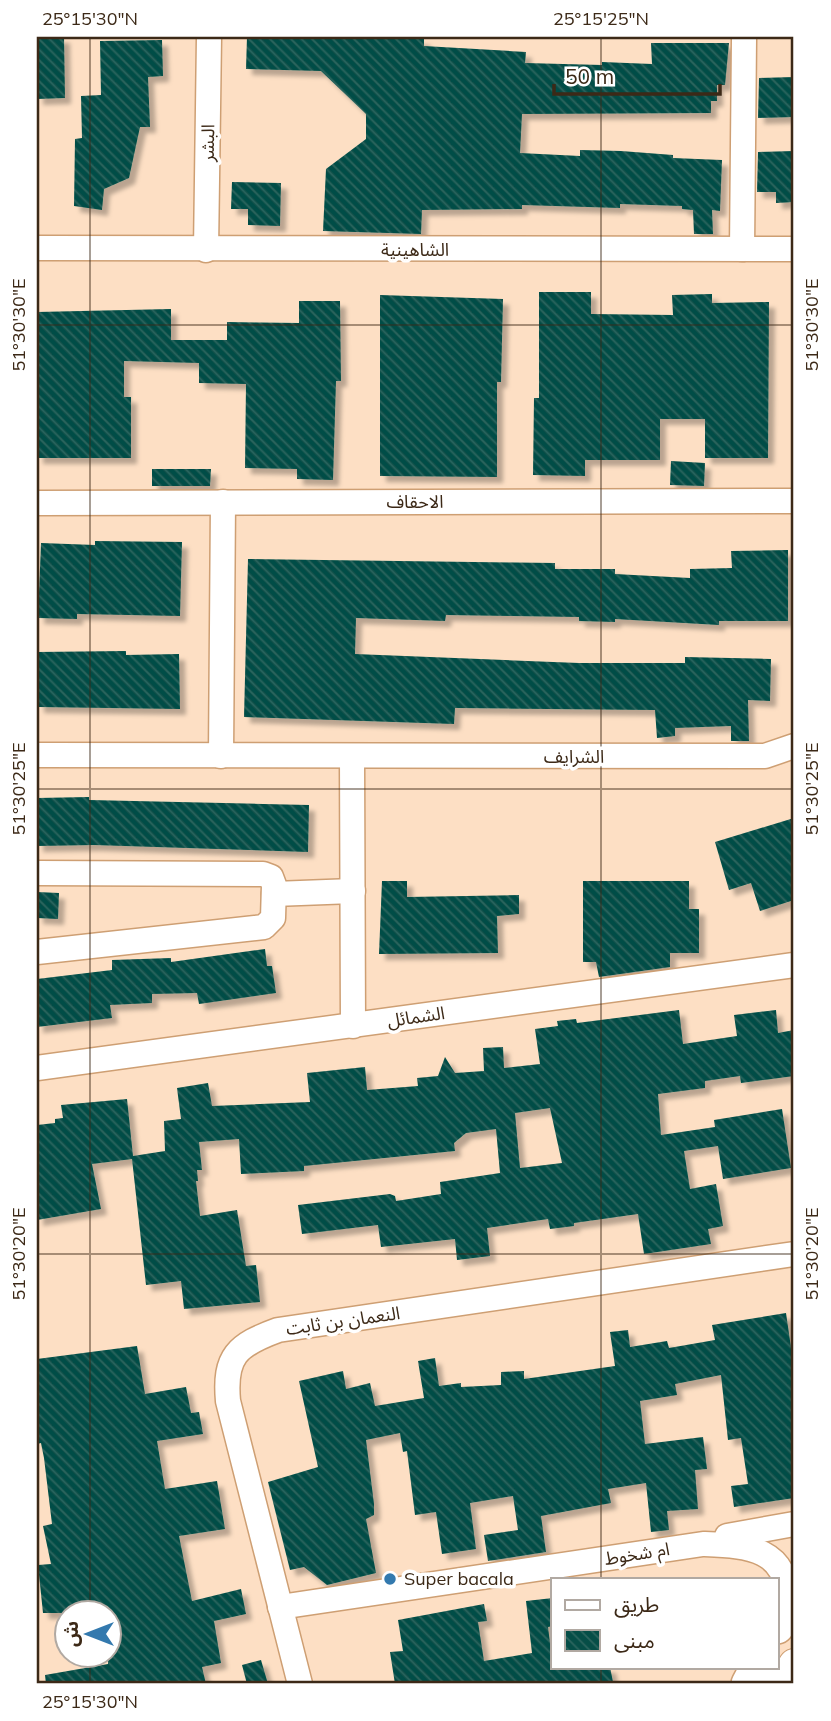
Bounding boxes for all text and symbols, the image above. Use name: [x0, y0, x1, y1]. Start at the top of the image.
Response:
text: 25°15'30"N: [42, 7, 138, 30]
text: 25°15'25"N: [553, 7, 649, 30]
scale bar: [554, 52, 721, 96]
text: 50 m: [565, 63, 614, 89]
street label: البشر: [196, 124, 219, 163]
street label: الشاهينية: [381, 238, 449, 261]
text: 51°30'30"E: [7, 278, 30, 372]
text: 51°30'30"E: [800, 278, 823, 372]
street label: الاحقاف: [386, 490, 444, 513]
text: 51°30'25"E: [7, 742, 30, 836]
text: 51°30'25"E: [800, 742, 823, 836]
street label: الشرايف: [544, 745, 604, 768]
street label: الشمائل: [386, 1001, 446, 1032]
text: 51°30'20"E: [7, 1207, 30, 1301]
text: 51°30'20"E: [800, 1207, 823, 1301]
street label: النعمان بن ثابت: [284, 1301, 401, 1340]
street label: ام شخوط: [603, 1537, 672, 1573]
place label: Super bacala: [404, 1567, 514, 1590]
marker: Super bacala: [382, 1571, 398, 1587]
legend: [551, 1578, 778, 1668]
text: طريق: [614, 1591, 659, 1618]
north arrow: [52, 1598, 122, 1668]
text: ش: [59, 1621, 83, 1647]
text: مبنى: [614, 1627, 655, 1653]
text: 25°15'30"N: [42, 1690, 138, 1713]

